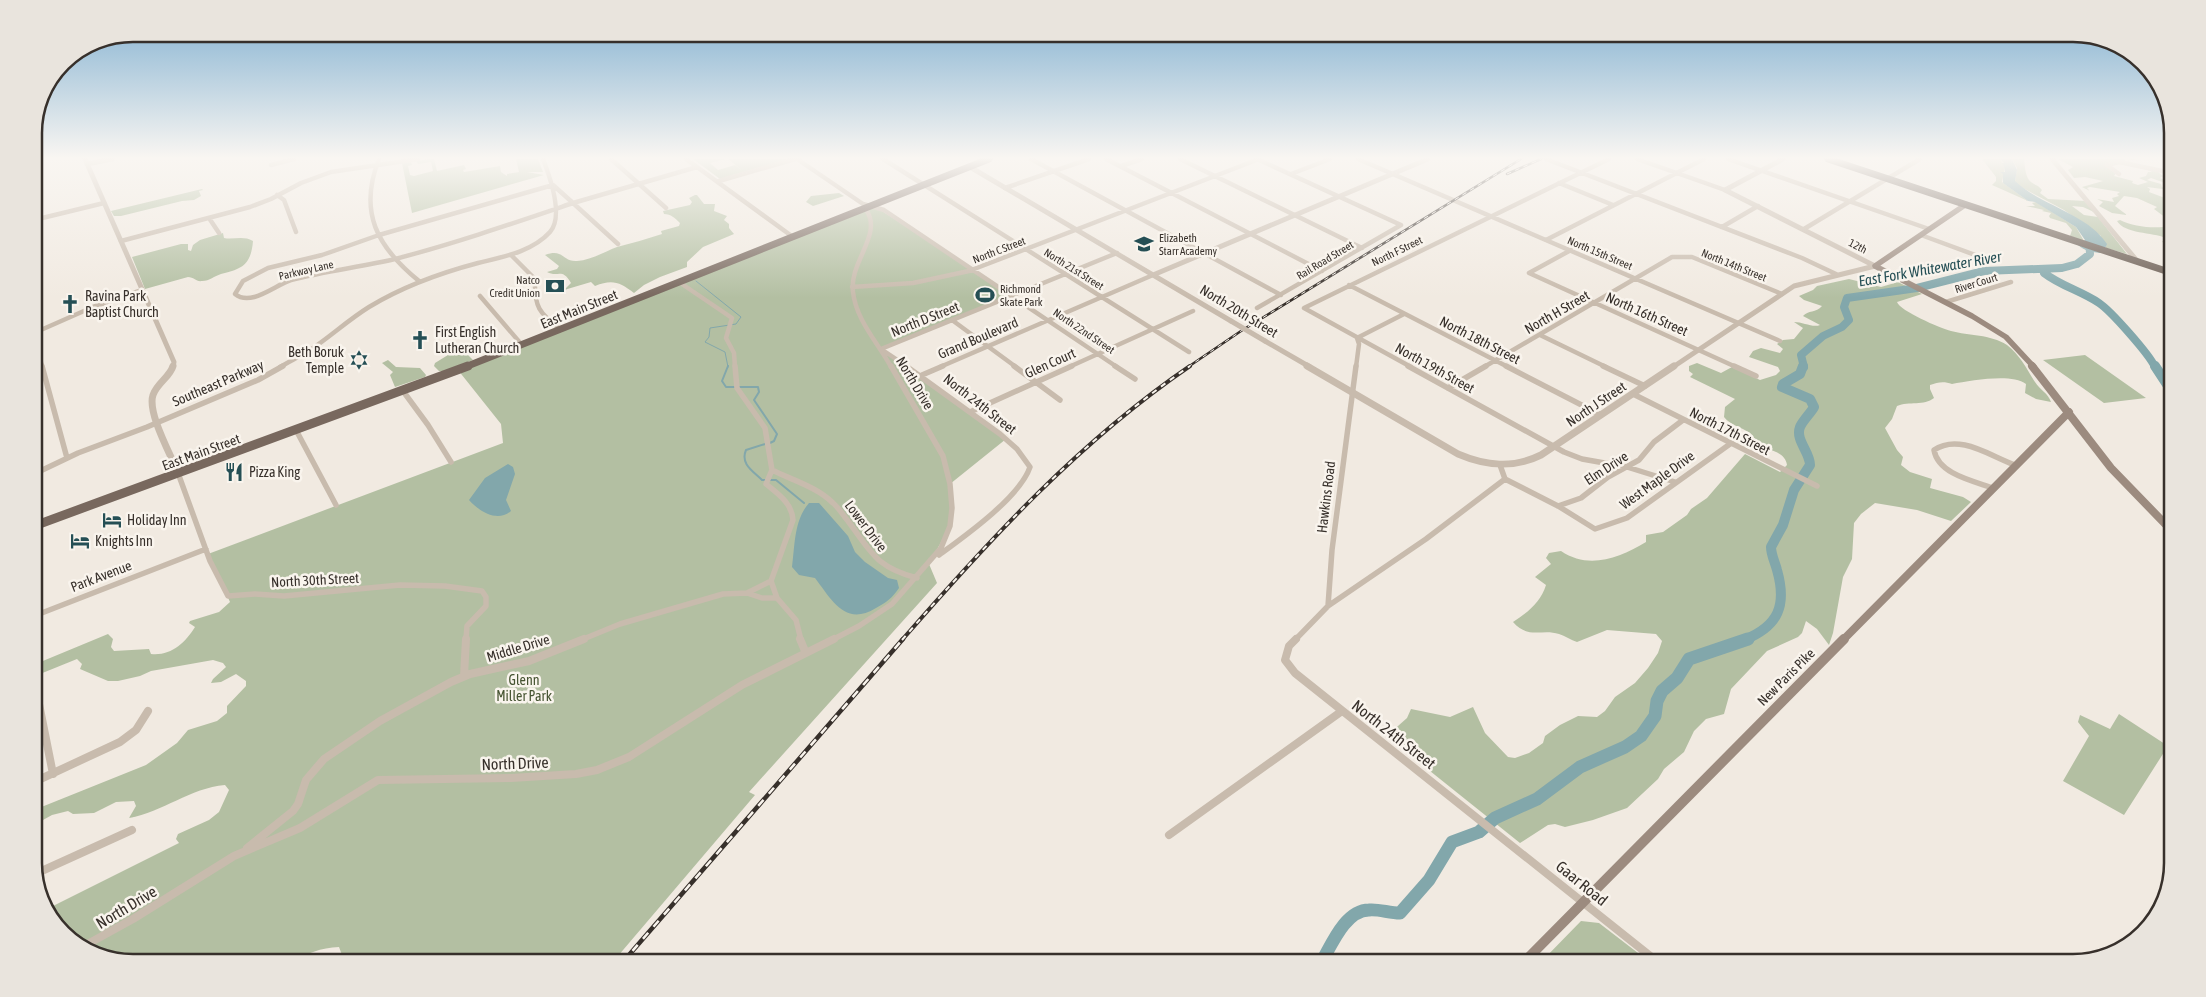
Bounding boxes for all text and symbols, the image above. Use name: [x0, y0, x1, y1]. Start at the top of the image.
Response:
place label: Elizabeth Starr Academy: [1159, 232, 1218, 257]
school or university icon: Elizabeth Starr Academy: [1133, 233, 1155, 255]
street label: North C Street: [971, 234, 1027, 266]
street label: North F Street: [1370, 234, 1424, 268]
street label: North 15th Street: [1566, 234, 1634, 272]
street label: 12th: [1847, 236, 1869, 256]
street label: Rail Road Street: [1294, 238, 1356, 282]
street label: North 21st Street: [1042, 246, 1106, 292]
street label: North 14th Street: [1700, 246, 1768, 284]
water label: East Fork Whitewater River: [1857, 247, 2003, 289]
street label: Parkway Lane: [278, 258, 334, 282]
street label: River Court: [1953, 271, 1999, 295]
place label: Natco Credit Union: [490, 274, 540, 299]
bank icon: Natco Credit Union: [544, 275, 566, 297]
street label: North 20th Street: [1197, 281, 1281, 341]
place label: Richmond Skate Park: [1000, 283, 1043, 308]
sports icon: Richmond Skate Park: [974, 284, 996, 306]
street label: East Main Street: [538, 286, 620, 332]
street label: North H Street: [1522, 287, 1592, 337]
place label: Ravina Park Baptist Church: [85, 288, 159, 320]
street label: North 16th Street: [1603, 289, 1691, 339]
church icon: Ravina Park Baptist Church: [59, 293, 81, 315]
street label: North D Street: [889, 298, 961, 340]
street label: North 22nd Street: [1051, 306, 1117, 356]
street label: North 18th Street: [1437, 313, 1523, 367]
street label: Grand Boulevard: [935, 314, 1021, 362]
place label: First English Lutheran Church: [435, 324, 519, 356]
church icon: First English Lutheran Church: [409, 329, 431, 351]
street label: North 19th Street: [1393, 340, 1477, 396]
place label: Beth Boruk Temple: [288, 344, 344, 376]
street label: Glen Court: [1022, 345, 1078, 381]
synagogue icon: Beth Boruk Temple: [348, 349, 370, 371]
street label: North Drive: [893, 354, 937, 412]
street label: Southeast Parkway: [170, 356, 266, 409]
street label: North 24th Street: [940, 371, 1020, 437]
street label: North J Street: [1563, 378, 1629, 430]
street label: North 17th Street: [1687, 404, 1773, 458]
street label: East Main Street: [160, 430, 242, 474]
street label: Elm Drive: [1581, 448, 1631, 488]
street label: West Maple Drive: [1616, 448, 1698, 512]
street label: Hawkins Road: [1314, 460, 1338, 534]
restaurant icon: Pizza King: [223, 461, 245, 483]
place label: Pizza King: [249, 464, 300, 480]
street label: Lower Drive: [842, 497, 890, 555]
hotel icon: Holiday Inn: [101, 509, 123, 531]
place label: Holiday Inn: [127, 512, 187, 528]
hotel icon: Knights Inn: [69, 530, 91, 552]
place label: Knights Inn: [95, 533, 153, 549]
street label: Park Avenue: [68, 557, 134, 595]
street label: North 30th Street: [271, 570, 359, 590]
street label: Middle Drive: [485, 631, 551, 665]
street label: New Paris Pike: [1754, 645, 1818, 709]
park label: Glenn Miller Park: [496, 672, 552, 704]
street label: North 24th Street: [1349, 696, 1440, 772]
street label: North Drive: [481, 753, 549, 773]
street label: Gaar Road: [1553, 857, 1611, 909]
street label: North Drive: [93, 882, 159, 932]

